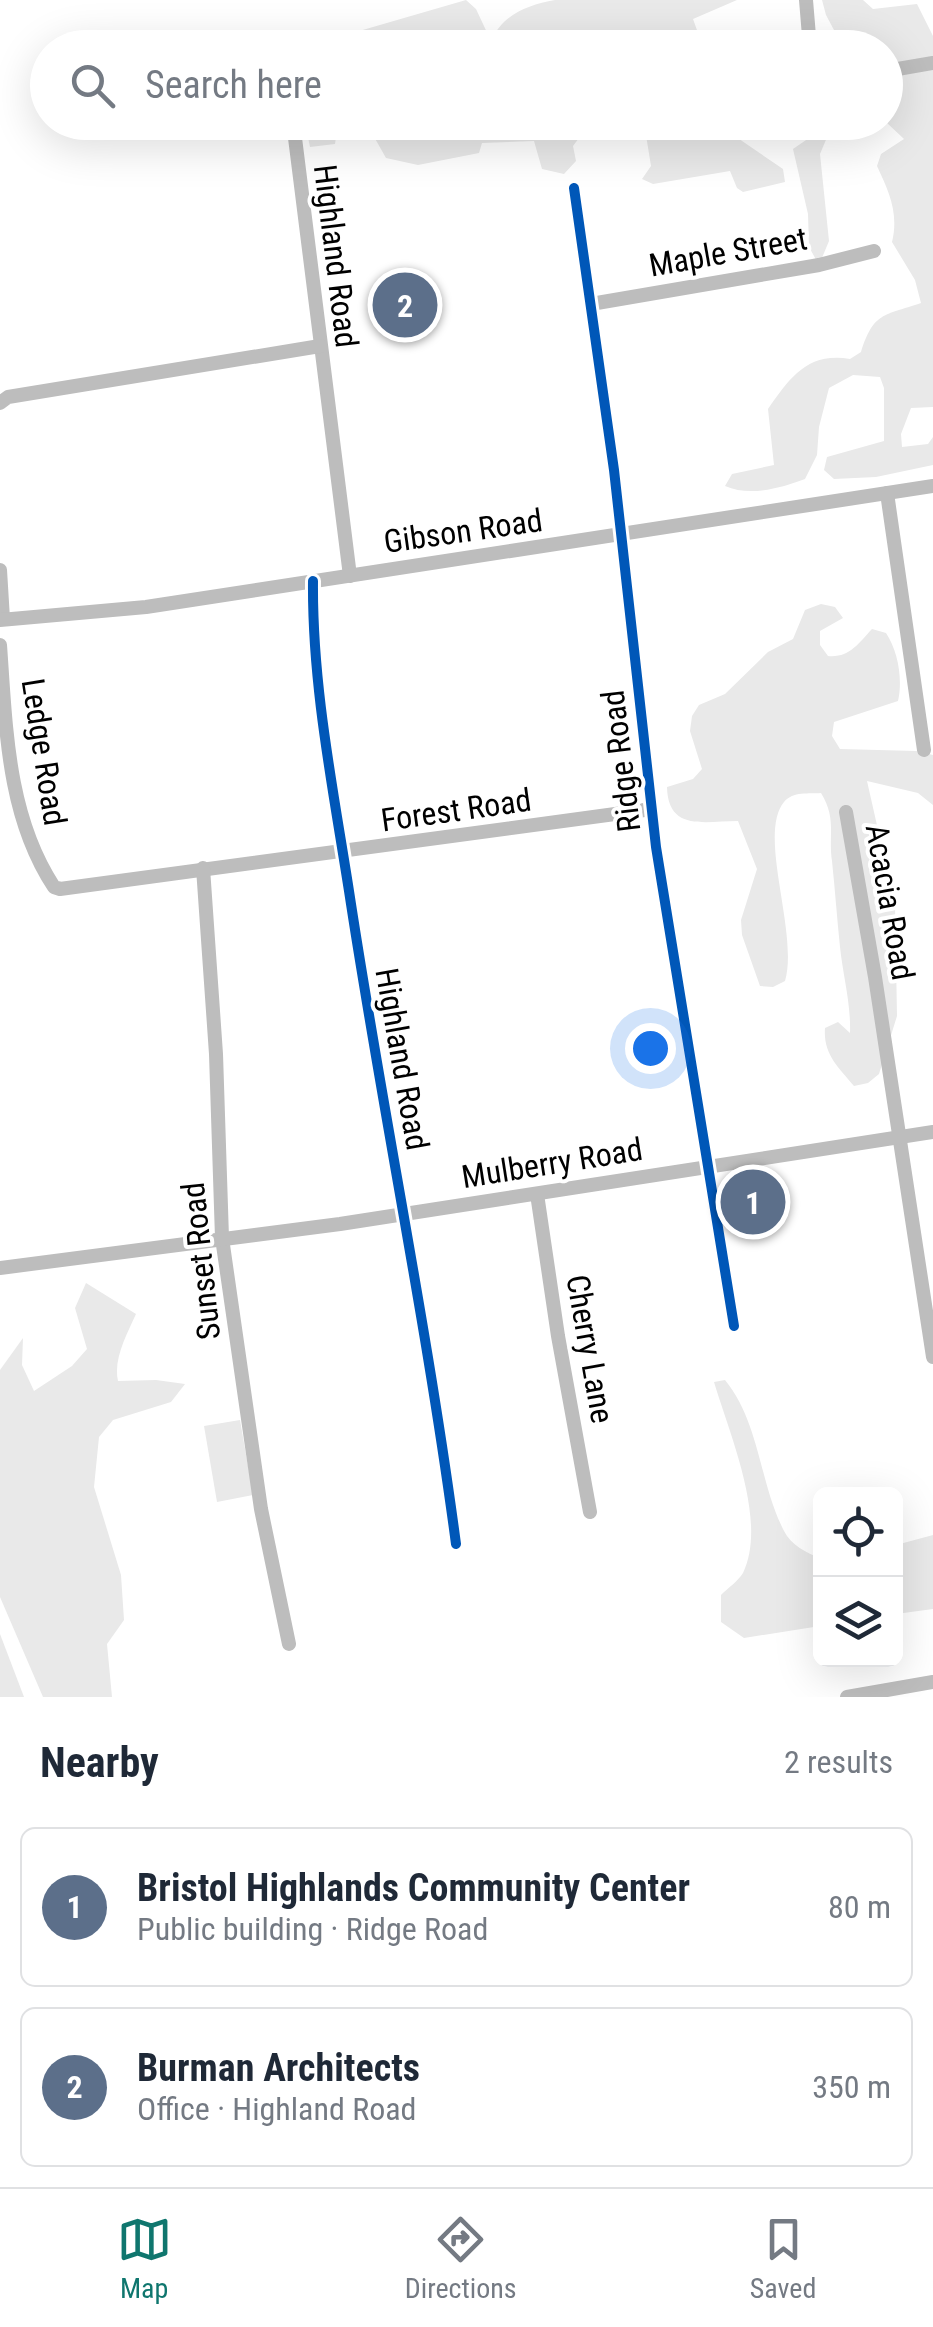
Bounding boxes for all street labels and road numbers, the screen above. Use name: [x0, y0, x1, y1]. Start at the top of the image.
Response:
street label: Highland Road: [306, 162, 366, 350]
street label: Maple Street: [646, 219, 810, 285]
street label: Gibson Road: [381, 501, 545, 561]
street label: Ledge Road: [14, 676, 74, 828]
street label: Ridge Road: [593, 688, 649, 834]
street label: Forest Road: [378, 781, 534, 839]
street label: Acacia Road: [858, 821, 922, 983]
street label: Highland Road: [367, 965, 437, 1153]
street label: Mulberry Road: [459, 1130, 645, 1196]
street label: Sunset Road: [174, 1180, 228, 1342]
street label: Cherry Lane: [558, 1272, 622, 1426]

